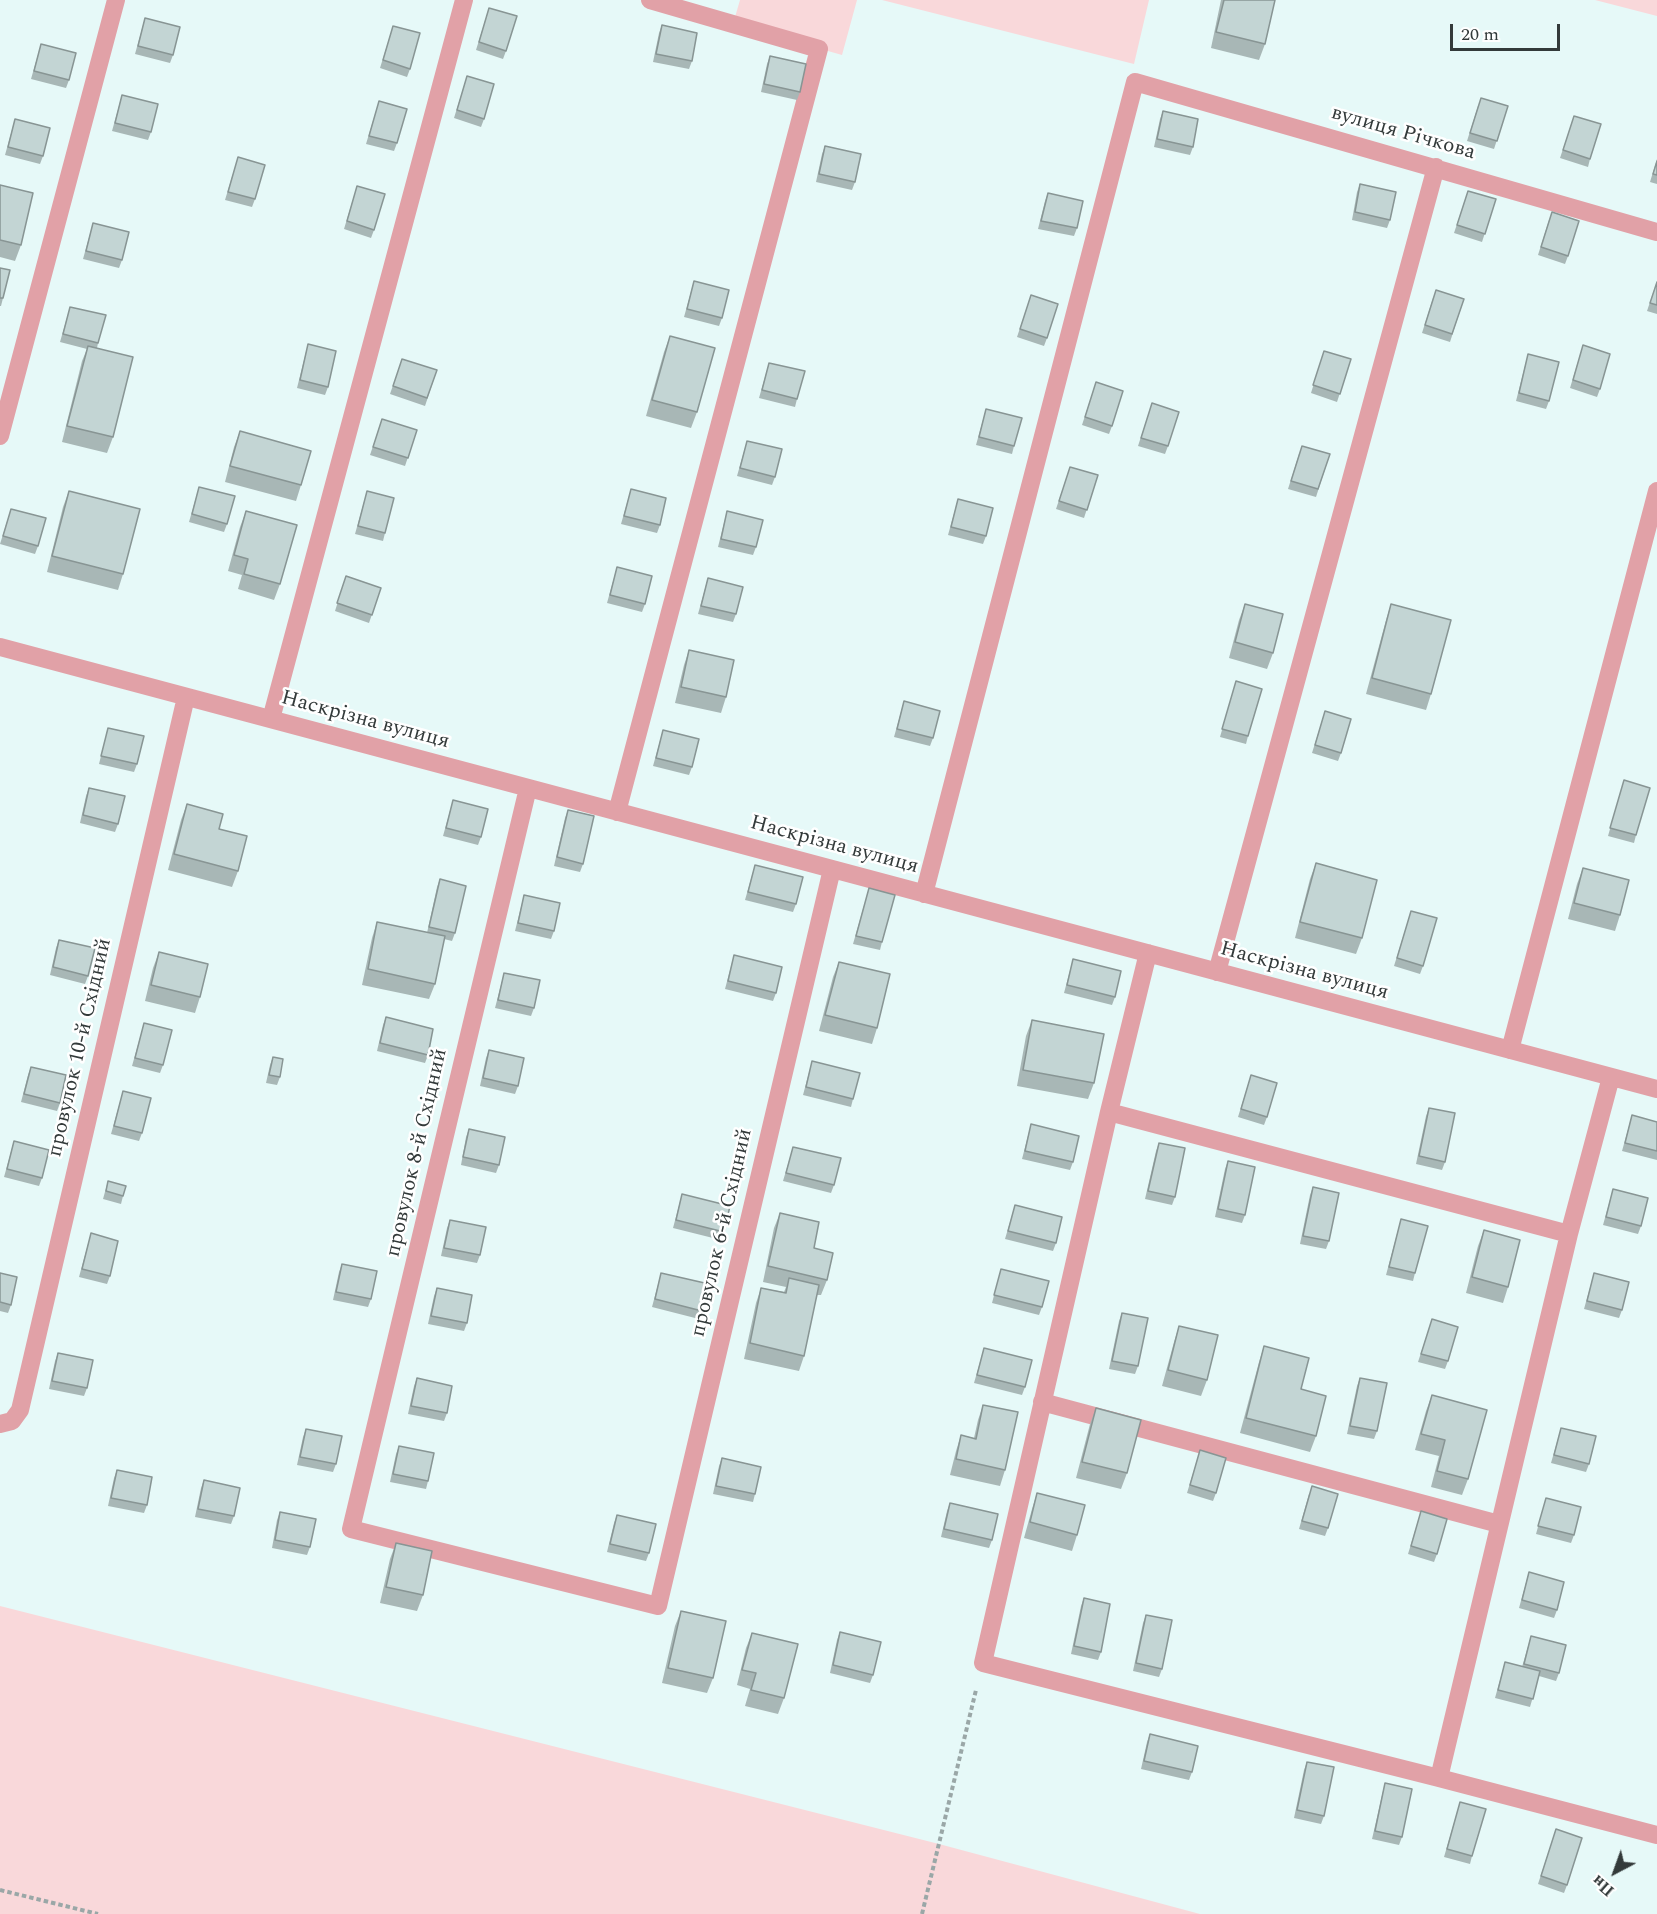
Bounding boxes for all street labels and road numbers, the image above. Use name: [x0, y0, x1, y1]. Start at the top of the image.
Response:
street label: вулиця Річкова: [1328, 101, 1478, 167]
street label: Наскрізна вулиця: [278, 686, 452, 756]
street label: Наскрізна вулиця: [747, 811, 921, 881]
street label: провулок 10-й Східний: [44, 936, 118, 1160]
street label: Наскрізна вулиця: [1217, 937, 1391, 1007]
street label: провулок 8-й Східний: [382, 1046, 454, 1260]
street label: провулок 6-й Східний: [687, 1126, 759, 1340]

